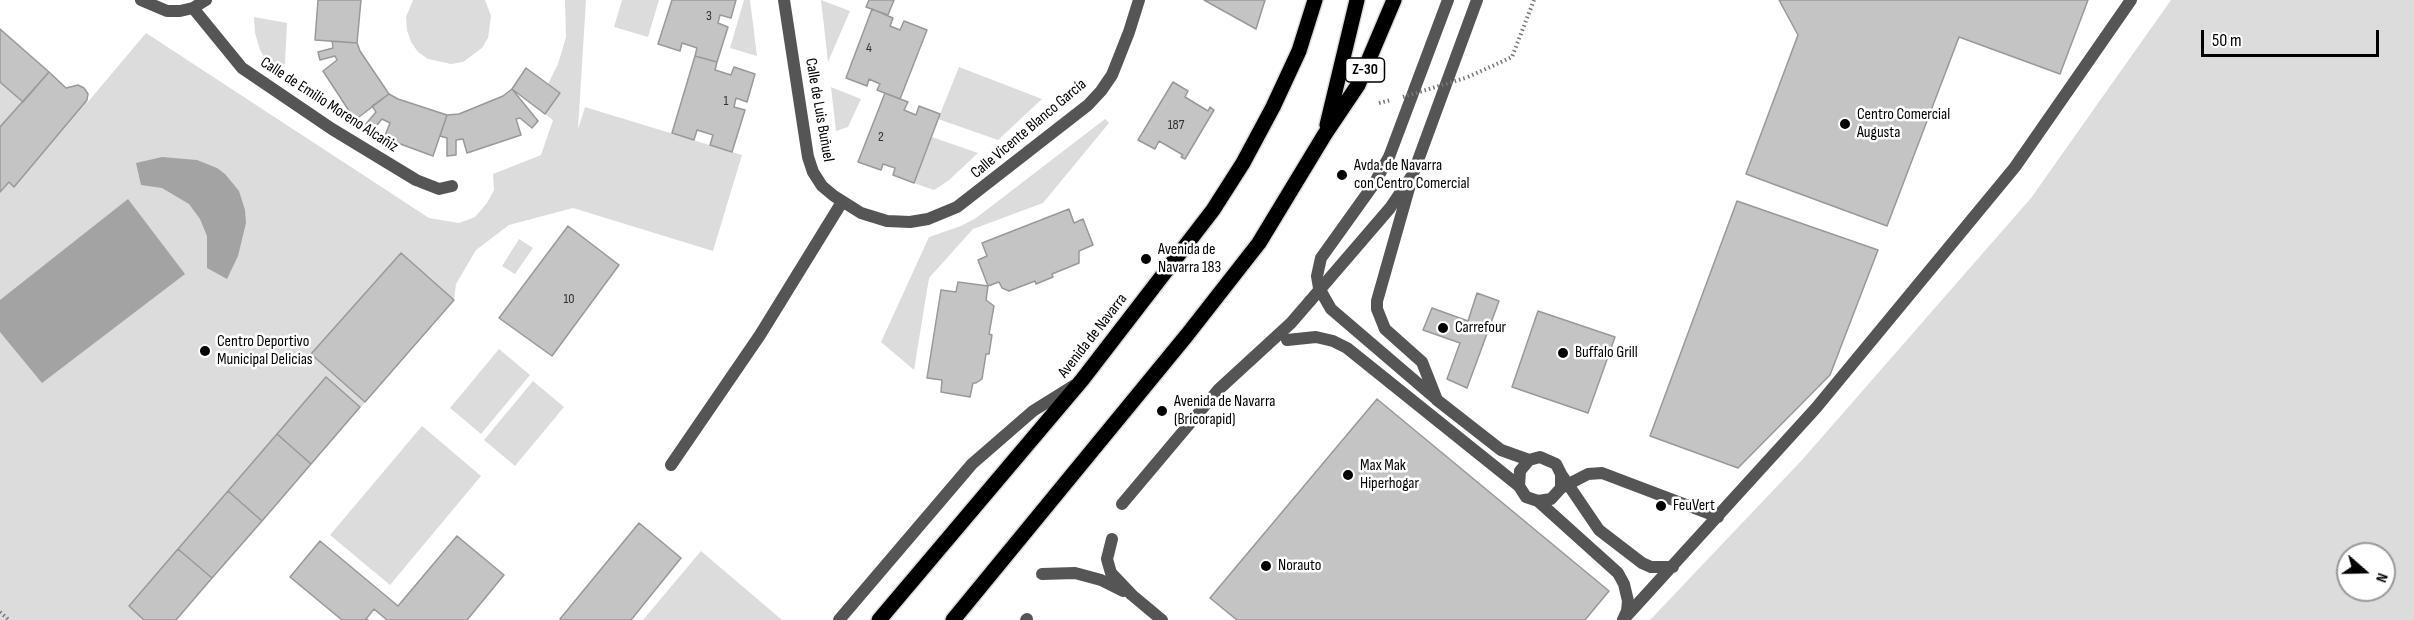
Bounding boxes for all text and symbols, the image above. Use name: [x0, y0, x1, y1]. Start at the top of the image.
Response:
house number: 3: [706, 8, 712, 24]
scale bar: [2204, 18, 2382, 56]
text: 50 m: [2212, 30, 2242, 51]
house number: 4: [866, 40, 872, 56]
street label: Calle de Emilio Moreno Alcañiz: [256, 53, 402, 157]
street label: Calle de Luis Buñuel: [800, 57, 838, 163]
road number: Z-30: [1346, 58, 1384, 82]
street label: Calle Vicente Blanco García: [967, 75, 1091, 183]
house number: 1: [724, 93, 728, 109]
place label: Centro Comercial Augusta: [1857, 105, 1950, 143]
house number: 187: [1168, 117, 1184, 133]
marker: Centro Comercial Augusta: [1838, 117, 1852, 131]
house number: 2: [878, 129, 884, 145]
place label: Avda. de Navarra con Centro Comercial: [1354, 156, 1470, 194]
marker: Avda. de Navarra con Centro Comercial: [1335, 168, 1349, 182]
place label: Avenida de Navarra 183: [1158, 240, 1221, 278]
marker: Avenida de Navarra 183: [1139, 252, 1153, 266]
street label: Avenida de Navarra: [1054, 290, 1132, 382]
house number: 10: [563, 291, 575, 307]
place label: Carrefour: [1455, 318, 1506, 338]
marker: Carrefour: [1436, 321, 1450, 335]
place label: Centro Deportivo Municipal Delicias: [217, 332, 313, 370]
place label: Buffalo Grill: [1575, 343, 1638, 363]
marker: Centro Deportivo Municipal Delicias: [198, 344, 212, 358]
marker: Buffalo Grill: [1556, 346, 1570, 360]
place label: Avenida de Navarra (Bricorapid): [1174, 392, 1275, 430]
marker: Avenida de Navarra (Bricorapid): [1155, 404, 1169, 418]
place label: Max Mak Hiperhogar: [1360, 456, 1419, 494]
marker: Max Mak Hiperhogar: [1341, 468, 1355, 482]
place label: FeuVert: [1673, 496, 1715, 516]
marker: FeuVert: [1654, 499, 1668, 513]
north arrow: [2336, 542, 2396, 602]
place label: Norauto: [1278, 556, 1321, 576]
marker: Norauto: [1259, 559, 1273, 573]
text: N: [2371, 570, 2392, 585]

